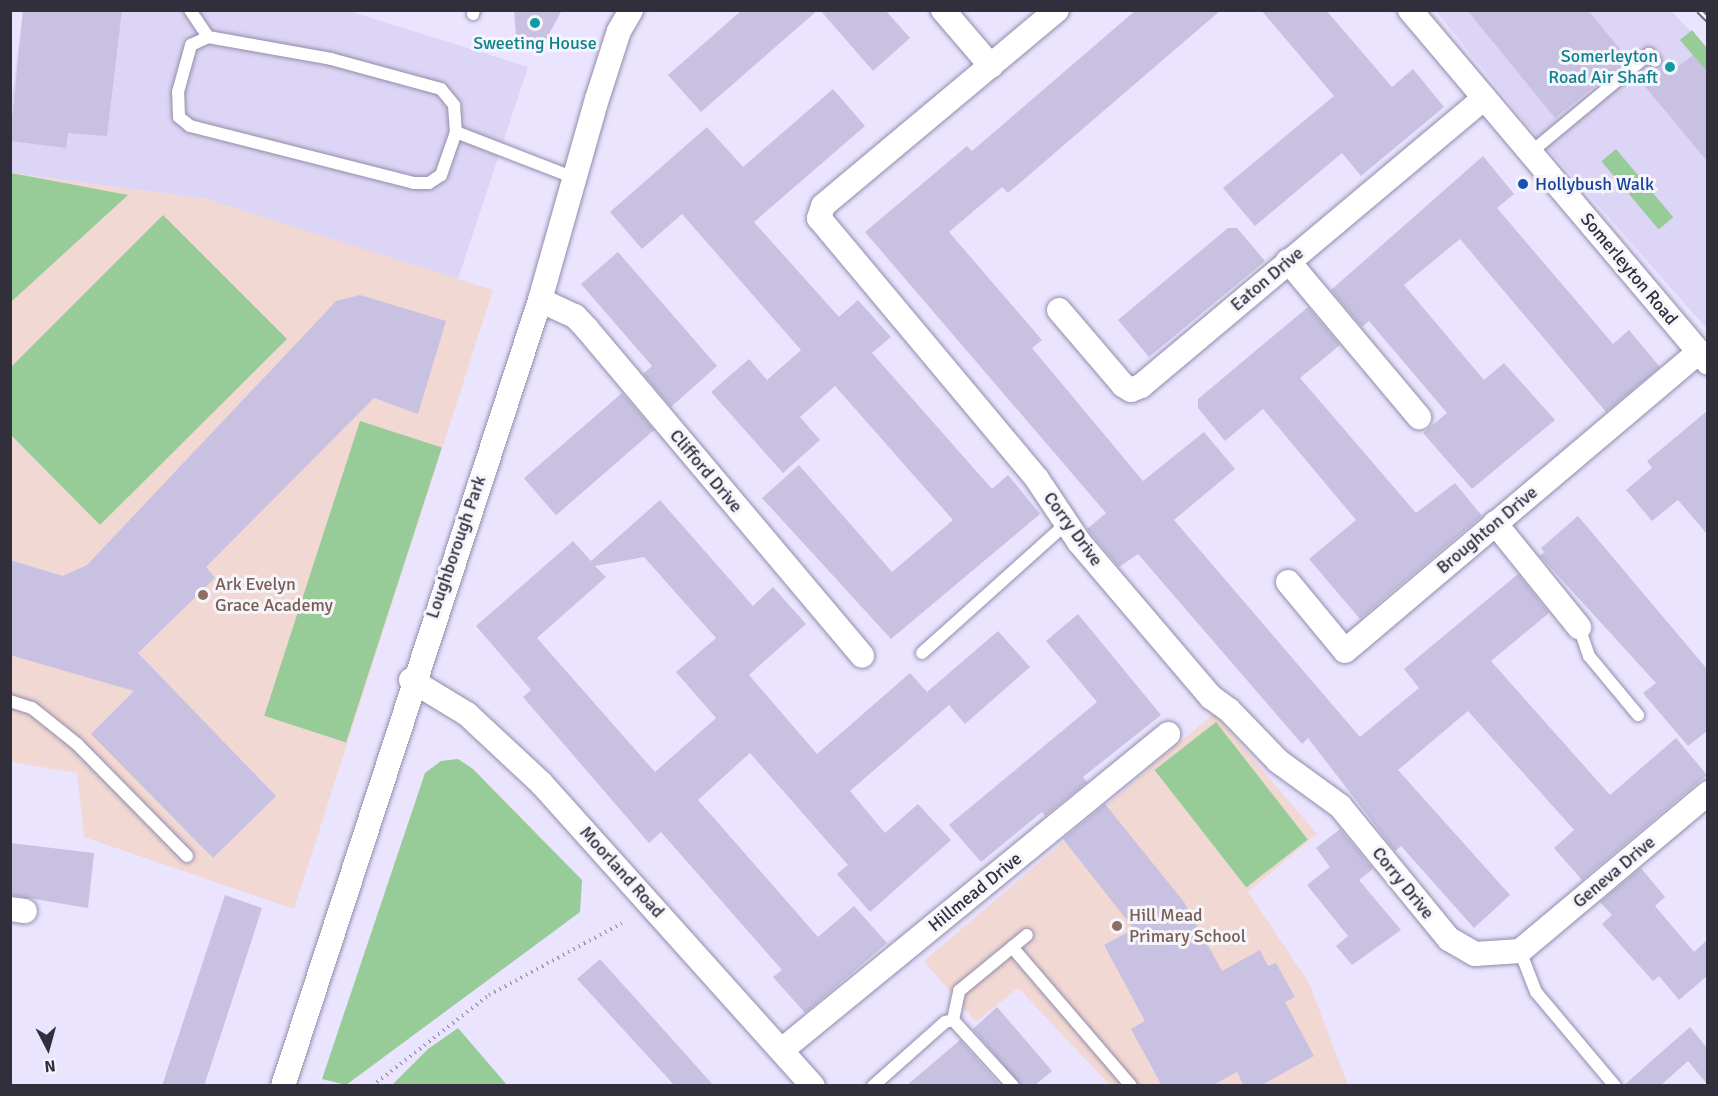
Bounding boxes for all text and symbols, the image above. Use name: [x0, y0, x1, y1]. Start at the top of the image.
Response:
marker: Sweeting House: [528, 16, 542, 30]
place label: Sweeting House: [473, 32, 597, 54]
place label: Somerleyton Road Air Shaft: [1548, 46, 1658, 88]
marker: Somerleyton Road Air Shaft: [1663, 60, 1677, 74]
place label: Hollybush Walk: [1535, 173, 1654, 195]
marker: Hollybush Walk: [1516, 177, 1530, 191]
street label: Somerleyton Road: [1576, 209, 1682, 329]
street label: Eaton Drive: [1226, 242, 1308, 316]
street label: Clifford Drive: [665, 425, 747, 517]
street label: Loughborough Park: [421, 473, 491, 621]
street label: Broughton Drive: [1432, 482, 1542, 578]
street label: Corry Drive: [1039, 488, 1107, 570]
place label: Ark Evelyn Grace Academy: [215, 574, 333, 616]
marker: Ark Evelyn Grace Academy: [196, 588, 210, 602]
street label: Moorland Road: [575, 822, 669, 922]
street label: Geneva Drive: [1568, 831, 1660, 913]
street label: Corry Drive: [1367, 843, 1439, 923]
street label: Hillmead Drive: [924, 848, 1026, 936]
place label: Hill Mead Primary School: [1129, 905, 1246, 948]
marker: Hill Mead Primary School: [1110, 919, 1124, 933]
north arrow: [18, 1018, 78, 1078]
text: N: [43, 1055, 56, 1076]

